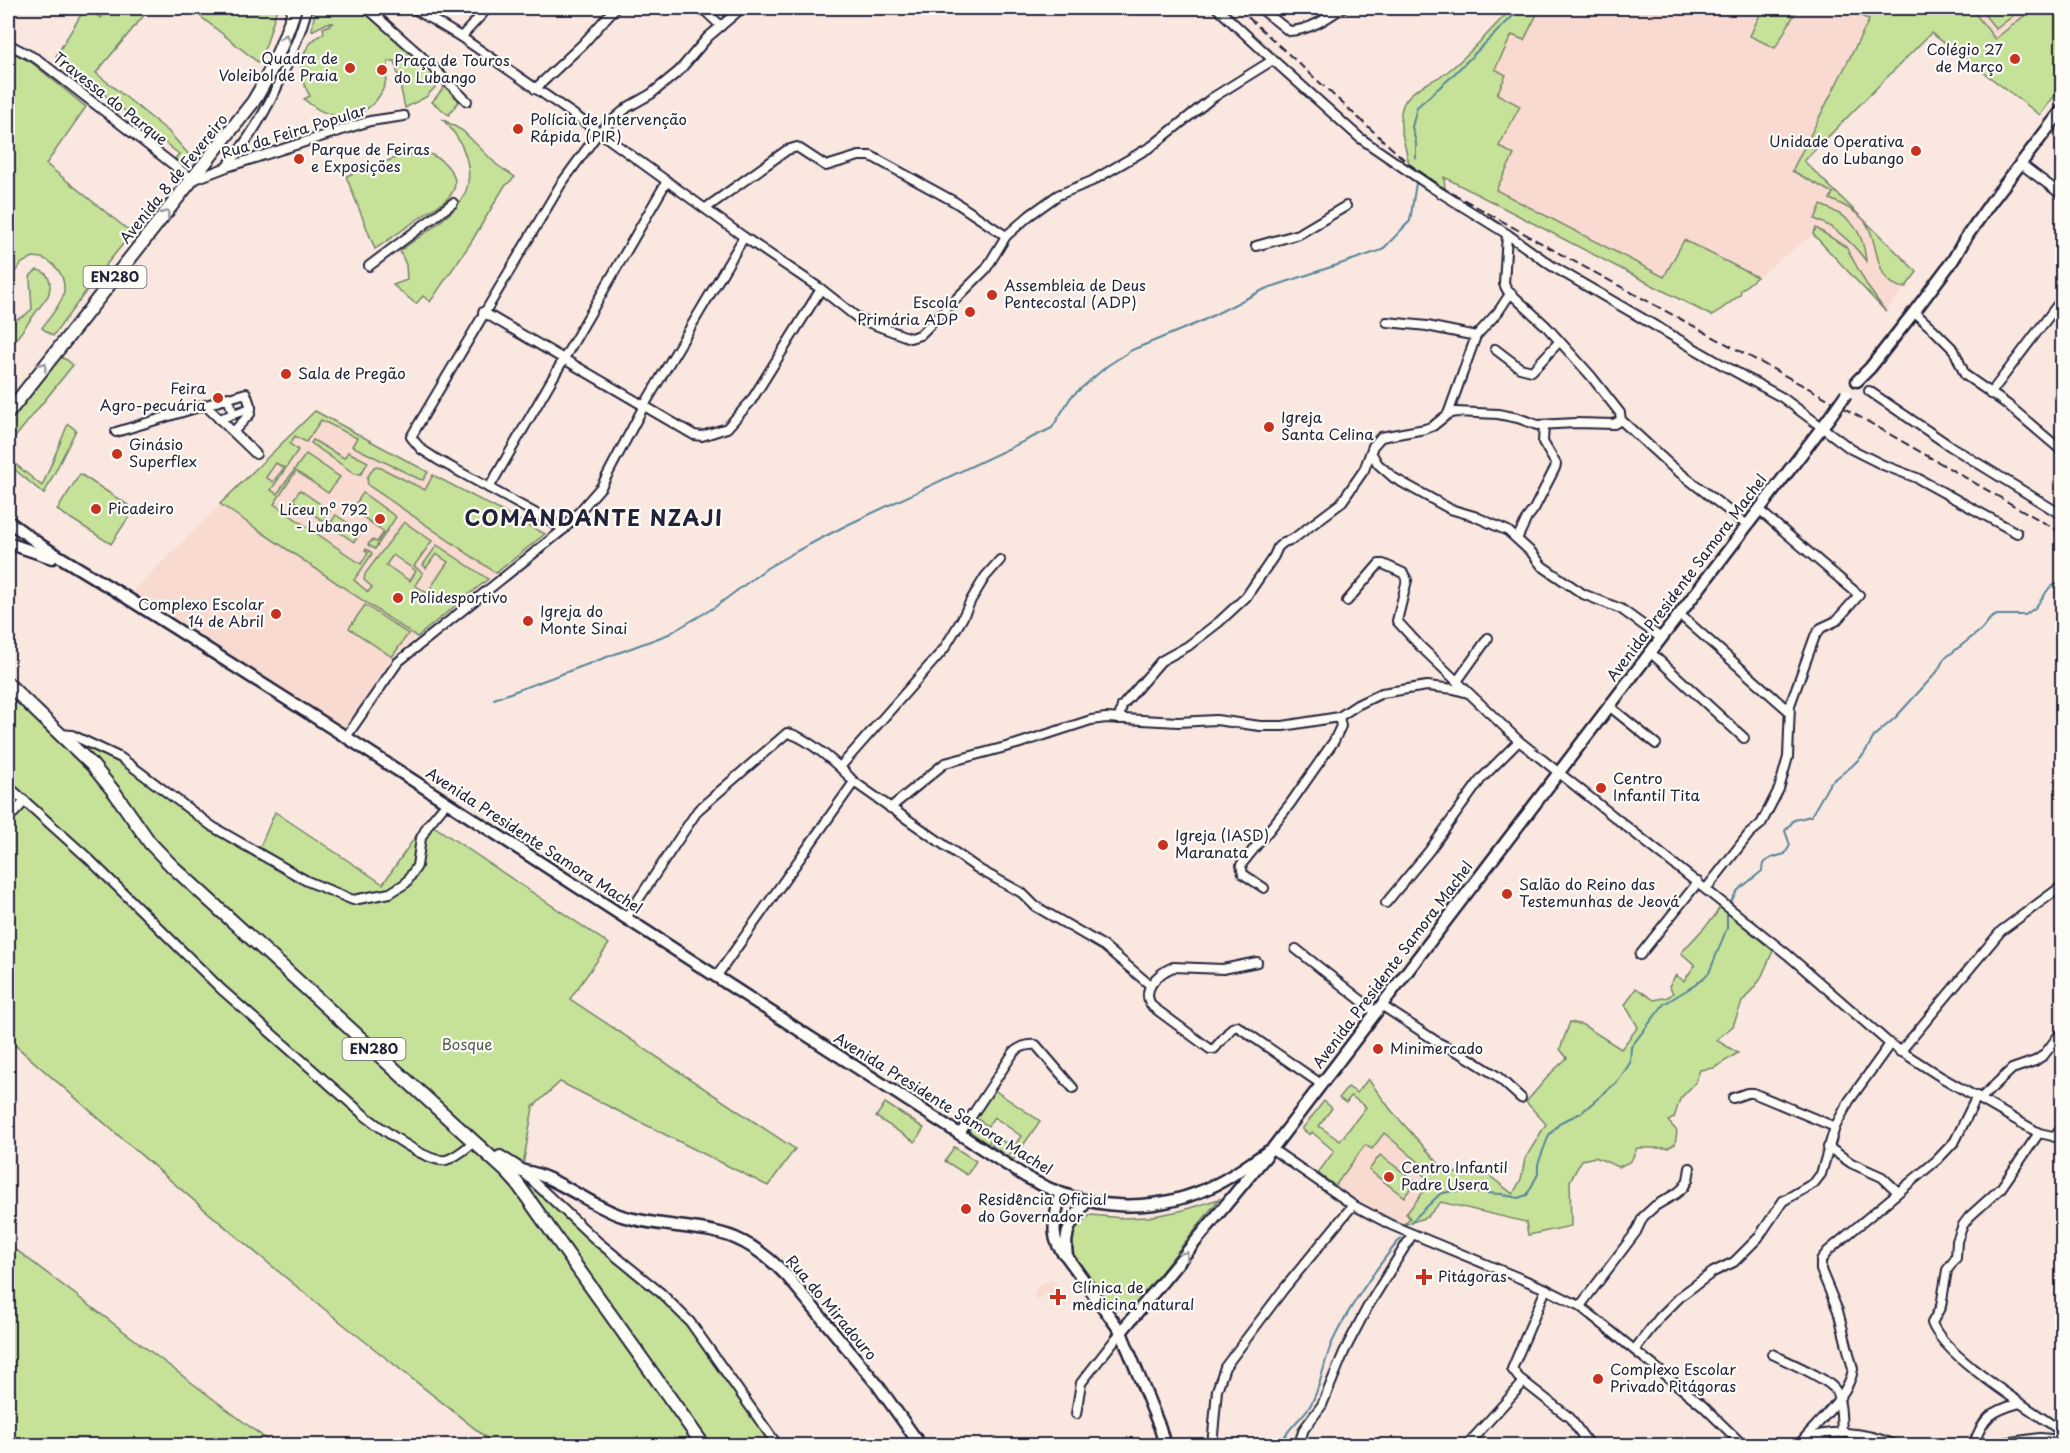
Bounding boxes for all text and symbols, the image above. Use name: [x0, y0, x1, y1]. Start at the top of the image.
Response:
one-way arrow: [278, 33, 290, 44]
place label: Colégio 27 de Março: [1927, 37, 2003, 77]
street label: Travessa do Parque: [49, 46, 173, 150]
place label: Quadra de Voleibol de Praia: [219, 46, 339, 86]
place label: Praça de Touros do Lubango: [394, 48, 510, 88]
marker: Colégio 27 de Março: [2008, 52, 2022, 66]
marker: Quadra de Voleibol de Praia: [343, 61, 357, 75]
marker: Praça de Touros do Lubango: [375, 63, 389, 77]
street label: Rua da Feira Popular: [218, 97, 369, 164]
place label: Polícia de Intervenção Rápida (PIR): [530, 107, 687, 147]
street label: Avenida 8 de Fevereiro: [113, 108, 232, 248]
marker: Polícia de Intervenção Rápida (PIR): [511, 122, 525, 136]
place label: Unidade Operativa do Lubango: [1769, 129, 1905, 169]
place label: Parque de Feiras e Exposições: [311, 137, 430, 177]
marker: Unidade Operativa do Lubango: [1909, 144, 1923, 158]
marker: Parque de Feiras e Exposições: [292, 152, 306, 166]
one-way arrow: [158, 210, 169, 221]
road number: EN280: [84, 266, 146, 288]
place label: Assembleia de Deus Pentecostal (ADP): [1004, 273, 1146, 313]
marker: Assembleia de Deus Pentecostal (ADP): [985, 288, 999, 302]
place label: Escola Primária ADP: [857, 290, 959, 330]
marker: Escola Primária ADP: [963, 305, 977, 319]
place label: Sala de Pregão: [298, 361, 406, 384]
one-way arrow: [36, 362, 47, 373]
marker: Sala de Pregão: [279, 367, 293, 381]
place label: Feira Agro-pecuária: [100, 376, 207, 416]
marker: Feira Agro-pecuária: [211, 391, 225, 405]
place label: Igreja Santa Celina: [1281, 405, 1374, 445]
marker: Igreja Santa Celina: [1262, 420, 1276, 434]
place label: Ginásio Superflex: [129, 432, 197, 472]
marker: Ginásio Superflex: [110, 447, 124, 461]
street label: Avenida Presidente Samora Machel: [1600, 469, 1771, 685]
place label: Picadeiro: [108, 496, 174, 519]
place label: Liceu nº 792 - Lubango: [279, 497, 368, 537]
district label: COMANDANTE NZAJI: [465, 501, 723, 533]
marker: Picadeiro: [89, 502, 103, 516]
marker: Liceu nº 792 - Lubango: [373, 512, 387, 526]
place label: Polidesportivo: [410, 585, 508, 608]
marker: Polidesportivo: [391, 591, 405, 605]
place label: Complexo Escolar 14 de Abril: [138, 592, 264, 632]
place label: Igreja do Monte Sinai: [540, 599, 627, 639]
marker: Complexo Escolar 14 de Abril: [269, 607, 283, 621]
marker: Igreja do Monte Sinai: [521, 614, 535, 628]
street label: Avenida Presidente Samora Machel: [422, 761, 648, 919]
place label: Centro Infantil Tita: [1613, 766, 1701, 806]
marker: Centro Infantil Tita: [1594, 781, 1608, 795]
place label: Igreja (IASD) Maranata: [1175, 823, 1269, 863]
marker: Igreja (IASD) Maranata: [1156, 838, 1170, 852]
street label: Avenida Presidente Samora Machel: [1306, 856, 1477, 1072]
place label: Salão do Reino das Testemunhas de Jeová: [1519, 872, 1680, 912]
marker: Salão do Reino das Testemunhas de Jeová: [1500, 887, 1514, 901]
street label: Avenida Presidente Samora Machel: [830, 1026, 1058, 1180]
park label: Bosque: [442, 1032, 492, 1055]
place label: Minimercado: [1390, 1036, 1483, 1059]
road number: EN280: [342, 1038, 406, 1060]
marker: Minimercado: [1371, 1042, 1385, 1056]
place label: Centro Infantil Padre Usera: [1401, 1155, 1508, 1195]
marker: Centro Infantil Padre Usera: [1382, 1170, 1396, 1184]
place label: Residência Oficial do Governador: [978, 1187, 1107, 1227]
marker: Residência Oficial do Governador: [959, 1202, 973, 1216]
street label: Rua do Miradouro: [781, 1250, 883, 1365]
one-way arrow: [1178, 1251, 1189, 1262]
place label: Pitágoras: [1438, 1264, 1507, 1287]
marker: Pitágoras: [1415, 1268, 1433, 1286]
place label: Clínica de medicina natural: [1072, 1275, 1194, 1315]
marker: Clínica de medicina natural: [1049, 1288, 1067, 1306]
place label: Complexo Escolar Privado Pitágoras: [1610, 1357, 1736, 1397]
marker: Complexo Escolar Privado Pitágoras: [1591, 1372, 1605, 1386]

